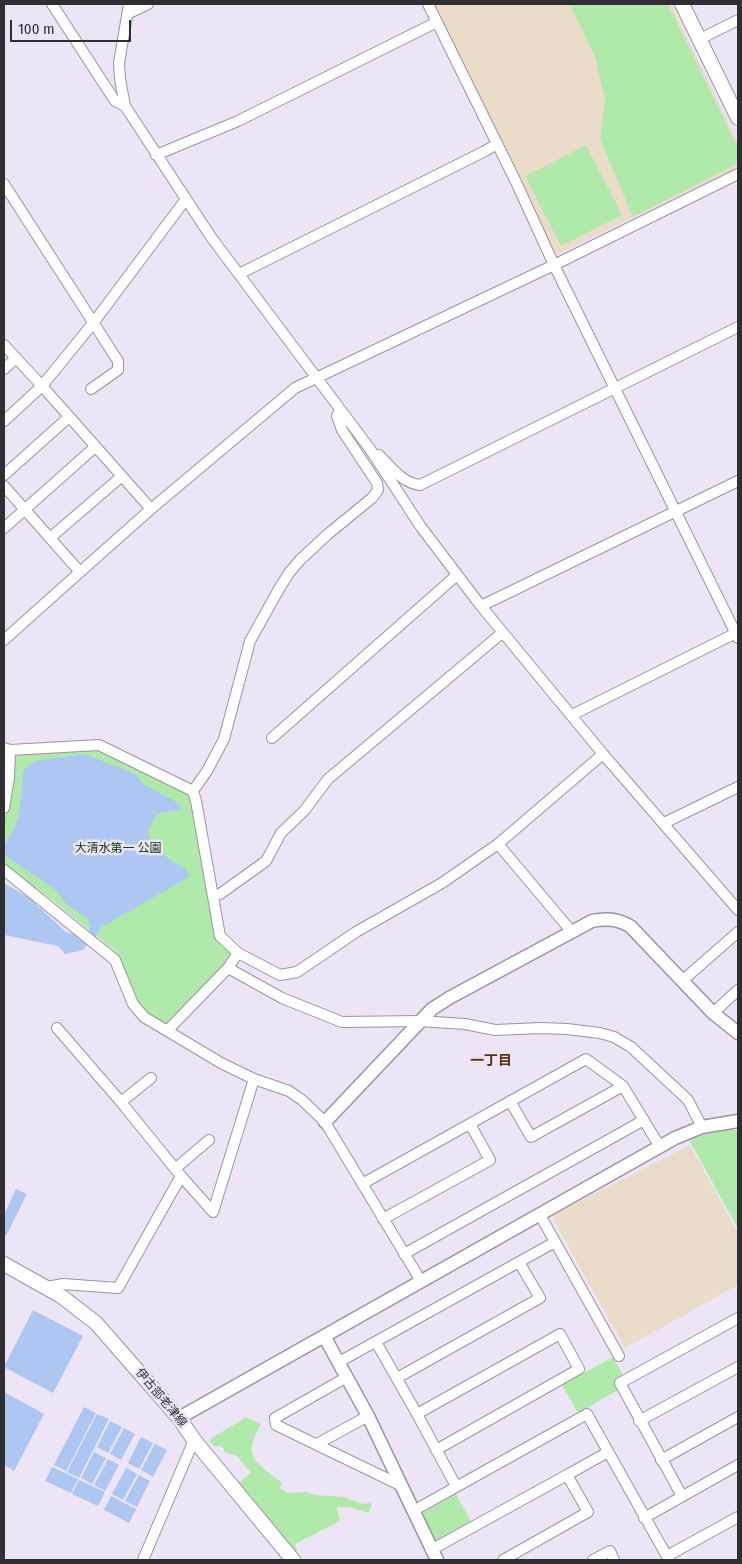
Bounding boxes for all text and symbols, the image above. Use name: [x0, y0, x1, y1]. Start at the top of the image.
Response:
scale bar: [12, 10, 134, 42]
text: 100 m: [18, 20, 55, 38]
park label: 大清水第一 公園: [75, 842, 161, 856]
district label: 一丁目: [470, 1053, 512, 1069]
street label: 伊古部老津線: [132, 1366, 190, 1430]

